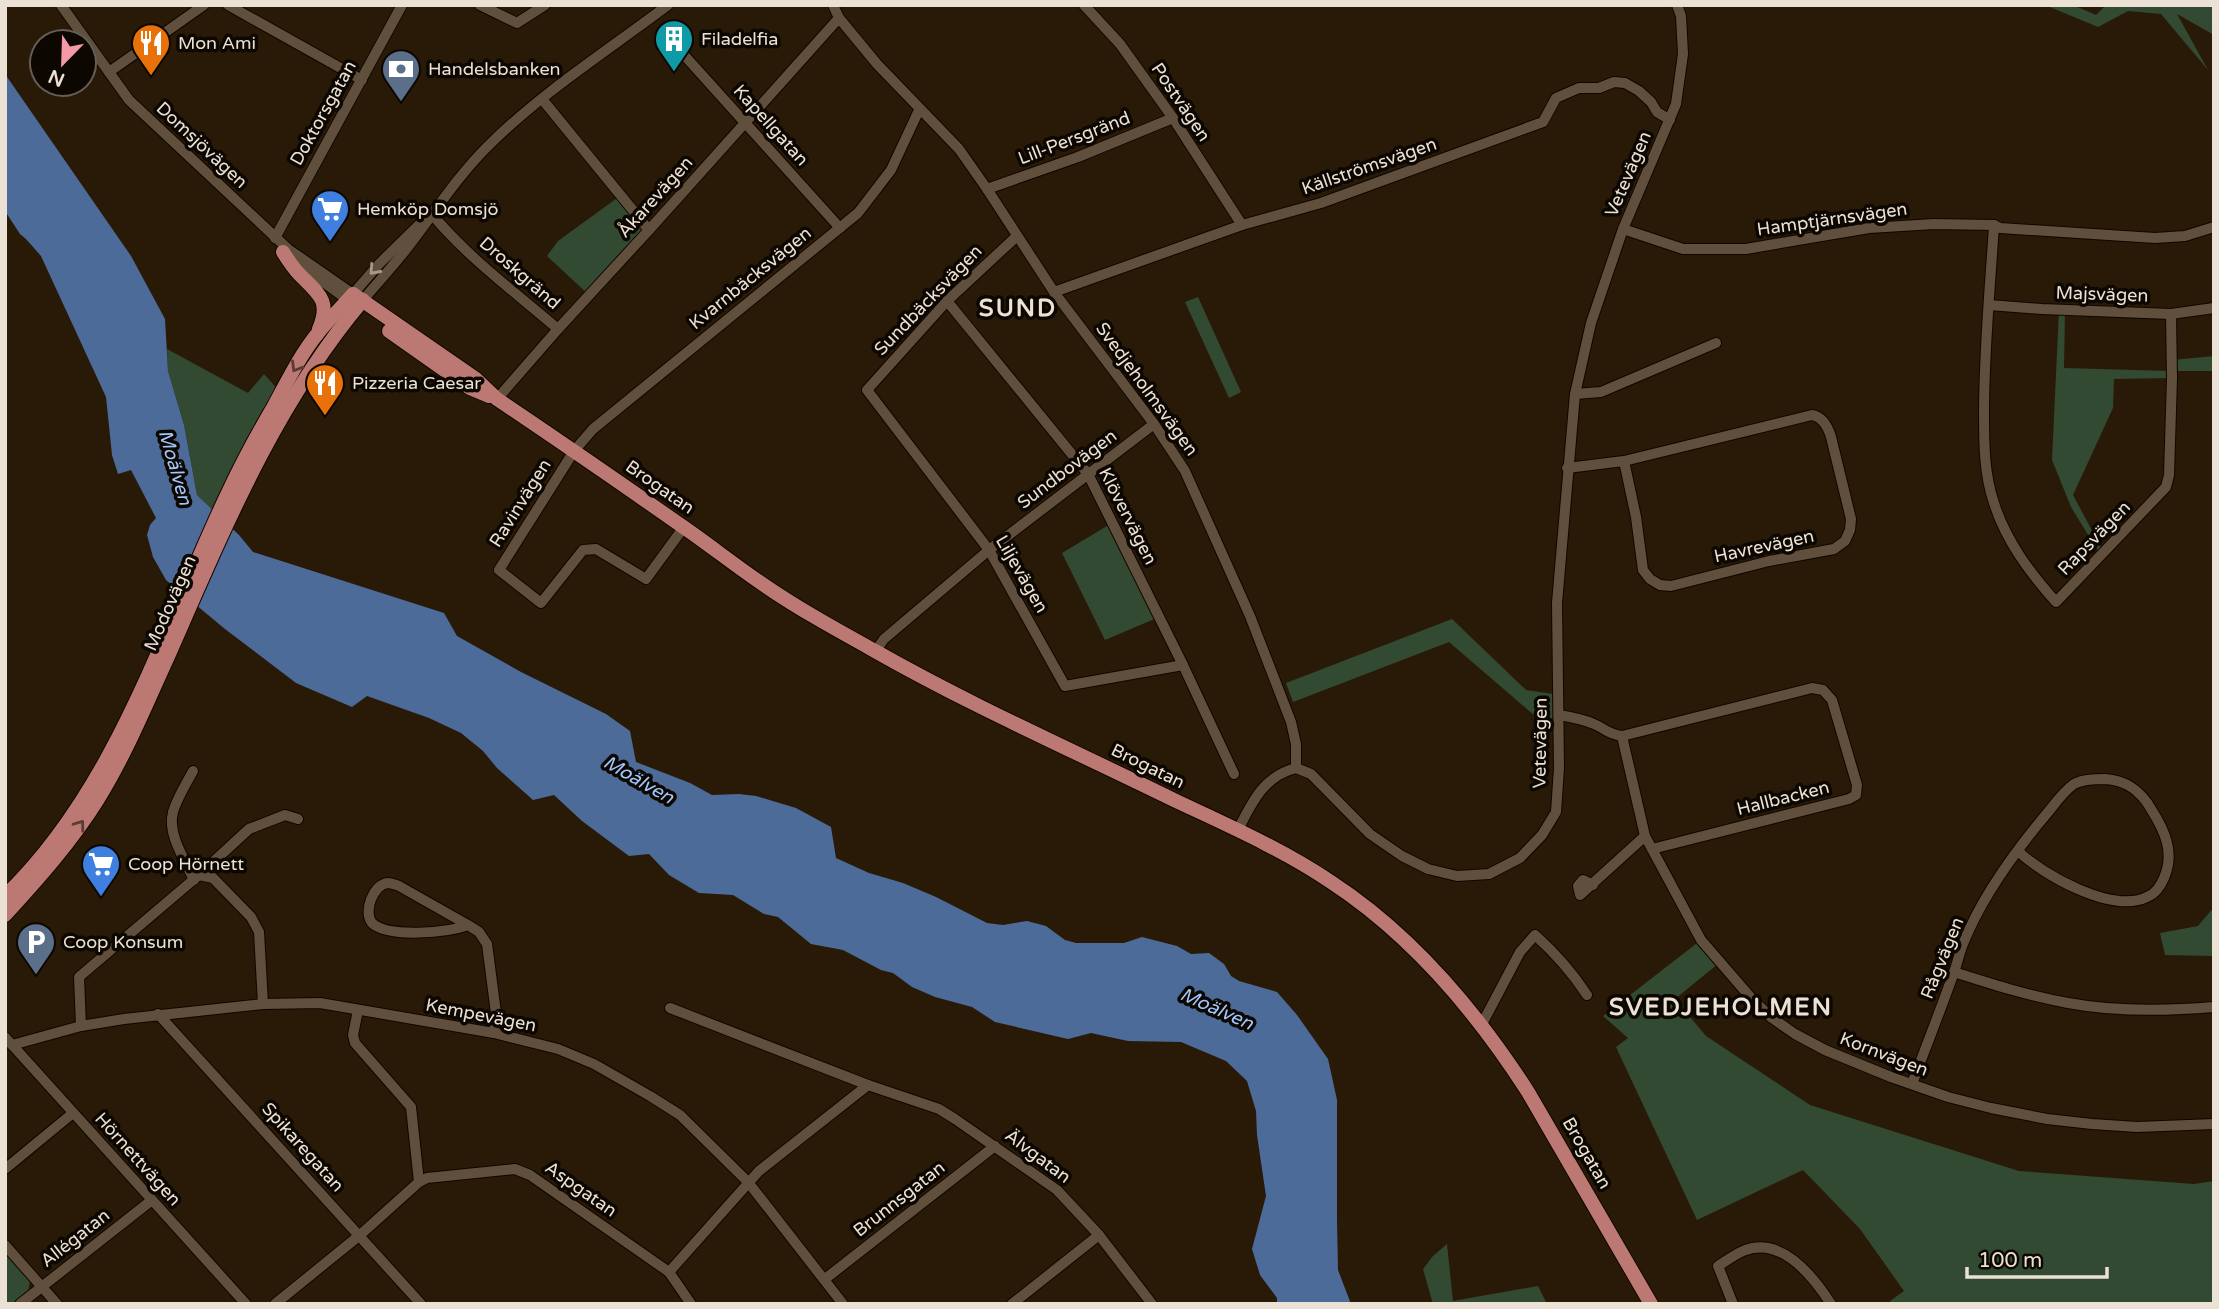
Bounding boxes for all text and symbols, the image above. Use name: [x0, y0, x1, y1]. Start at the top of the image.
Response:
building icon: Filadelfia: [653, 18, 695, 73]
restaurant icon: Mon Ami: [130, 22, 172, 77]
north arrow: [28, 28, 98, 98]
place label: Filadelfia: [701, 28, 778, 50]
place label: Mon Ami: [178, 32, 256, 54]
bank icon: Handelsbanken: [380, 48, 422, 103]
street label: Doktorsgatan: [285, 57, 361, 169]
place label: Handelsbanken: [428, 58, 561, 80]
street label: Postvägen: [1147, 58, 1215, 146]
text: N: [45, 65, 68, 91]
street label: Kapellgatan: [729, 80, 813, 170]
street label: Domsjövägen: [152, 97, 252, 193]
street label: Lill-Persgränd: [1015, 107, 1133, 169]
street label: Vetevägen: [1600, 128, 1656, 220]
street label: Källströmsvägen: [1299, 133, 1439, 199]
street label: Åkarevägen: [613, 152, 697, 242]
supermarket icon: Hemköp Domsjö: [309, 188, 351, 243]
place label: Hemköp Domsjö: [357, 198, 499, 220]
street label: Hamptjärnsvägen: [1755, 198, 1909, 240]
street label: Kvarnbäcksvägen: [684, 222, 816, 334]
street label: Droskgränd: [475, 232, 565, 314]
street label: Sundbäcksvägen: [870, 240, 986, 360]
one-way arrow: [369, 262, 382, 275]
street label: Majsvägen: [2055, 281, 2149, 307]
district label: SUND: [979, 294, 1057, 323]
street label: Svedjeholmsvägen: [1091, 318, 1203, 460]
one-way arrow: [291, 359, 304, 372]
restaurant icon: Pizzeria Caesar: [304, 362, 346, 417]
place label: Pizzeria Caesar: [352, 372, 481, 394]
street label: Sundbovägen: [1013, 425, 1121, 513]
water label: Moälven: [154, 427, 196, 508]
street label: Ravinvägen: [484, 455, 556, 551]
street label: Brogatan: [621, 455, 699, 519]
street label: Klövervägen: [1094, 464, 1162, 568]
street label: Rapsvägen: [2053, 496, 2135, 580]
street label: Havrevägen: [1712, 525, 1816, 567]
street label: Liljevägen: [991, 531, 1053, 617]
street label: Modovägen: [139, 552, 201, 654]
street label: Vetevägen: [1528, 698, 1552, 788]
street label: Brogatan: [1108, 739, 1188, 793]
water label: Moälven: [600, 751, 678, 809]
street label: Hallbacken: [1734, 776, 1832, 820]
one-way arrow: [72, 820, 85, 833]
supermarket icon: Coop Hörnett: [80, 843, 122, 898]
place label: Coop Hörnett: [128, 853, 244, 875]
street label: Rågvägen: [1916, 914, 1968, 1002]
parking icon: Coop Konsum: [15, 921, 57, 976]
place label: Coop Konsum: [63, 931, 183, 953]
water label: Moälven: [1177, 983, 1257, 1035]
street label: Kempevägen: [424, 993, 538, 1037]
district label: SVEDJEHOLMEN: [1609, 993, 1833, 1022]
street label: Kornvägen: [1837, 1027, 1931, 1081]
street label: Spikaregatan: [257, 1098, 349, 1196]
street label: Hörnettvägen: [90, 1108, 186, 1210]
street label: Brogatan: [1558, 1113, 1616, 1193]
street label: Älvgatan: [1001, 1124, 1075, 1188]
street label: Aspgatan: [541, 1156, 621, 1222]
street label: Brunnsgatan: [849, 1156, 949, 1242]
street label: Allégatan: [36, 1204, 114, 1272]
scale bar: [1967, 1236, 2107, 1280]
text: 100 m: [1978, 1248, 2042, 1273]

